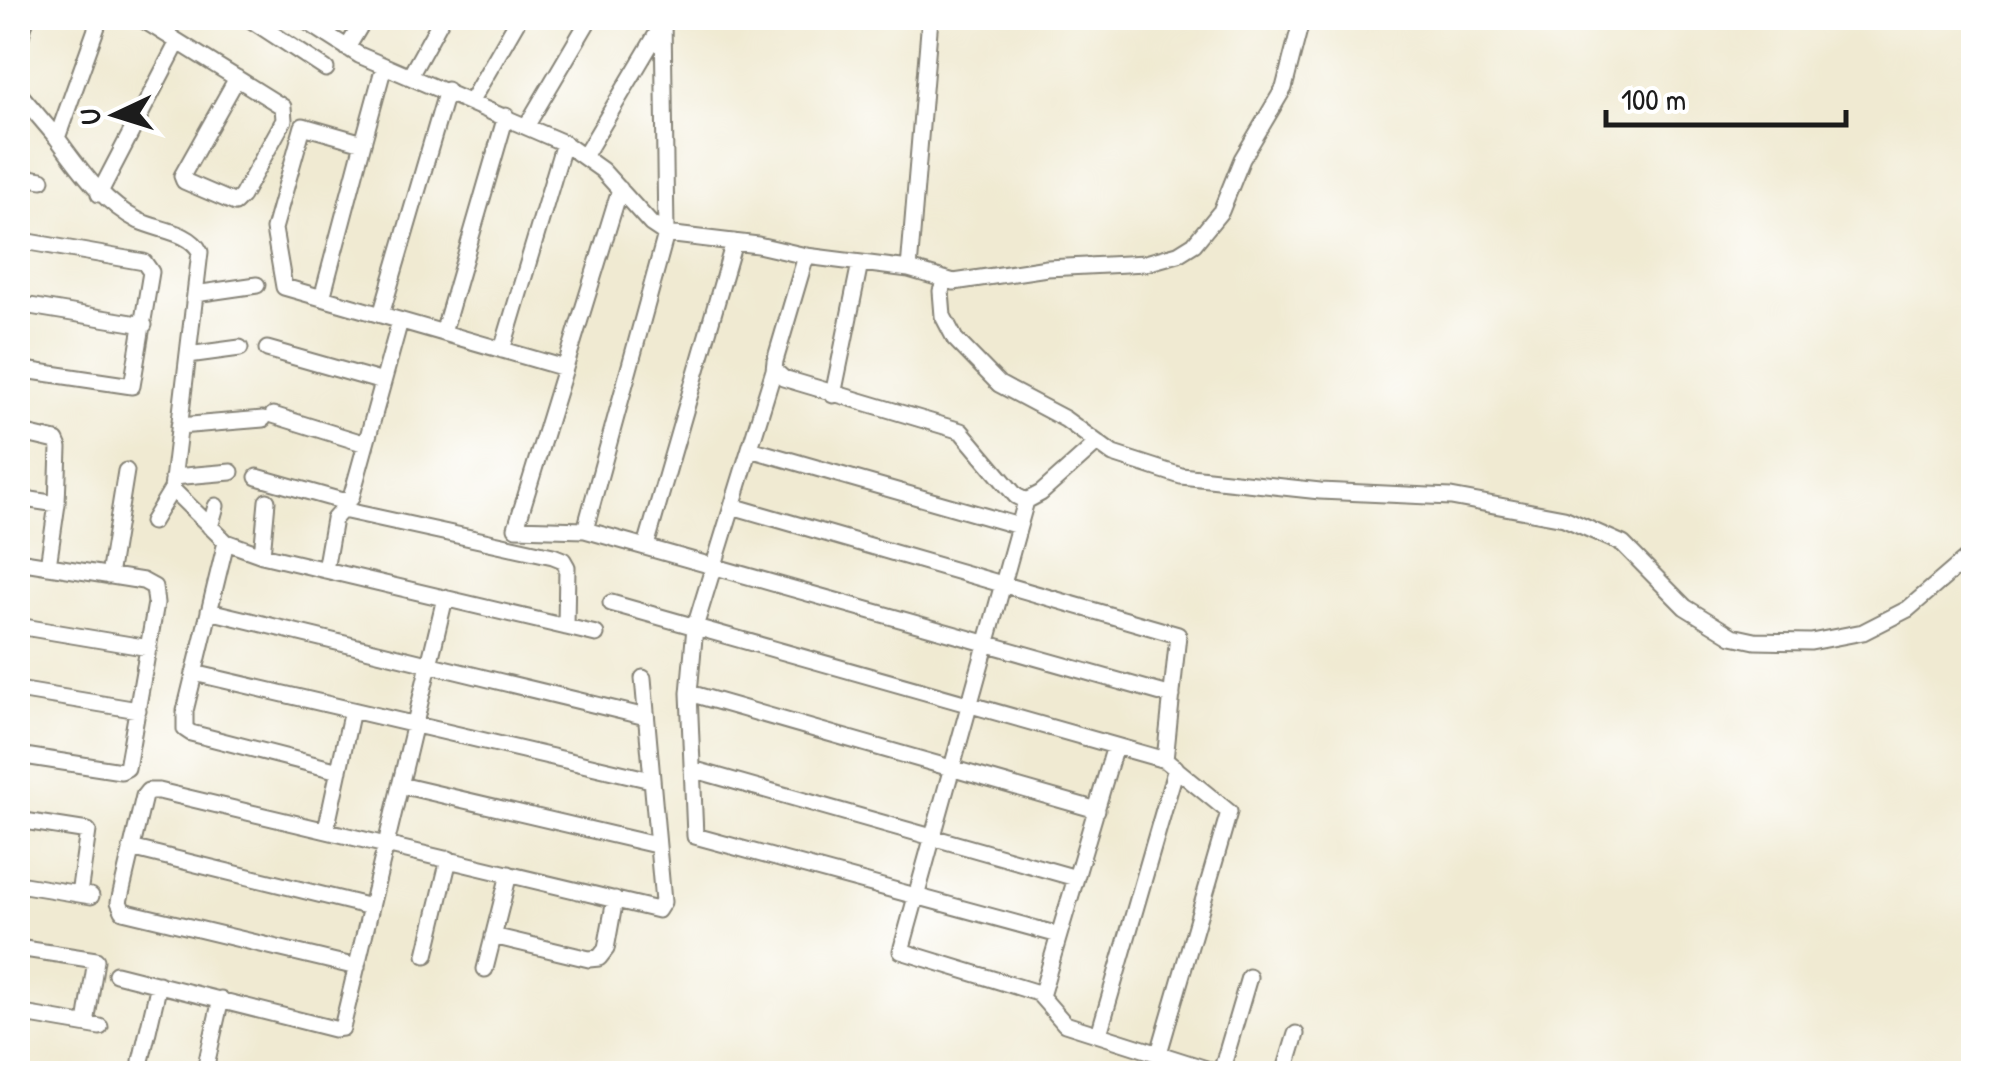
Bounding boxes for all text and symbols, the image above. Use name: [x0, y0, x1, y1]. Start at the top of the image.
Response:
north arrow: [65, 65, 165, 165]
scale bar: [1606, 65, 1846, 127]
text: 100 m: [1621, 79, 1686, 119]
text: U: [71, 108, 110, 126]

